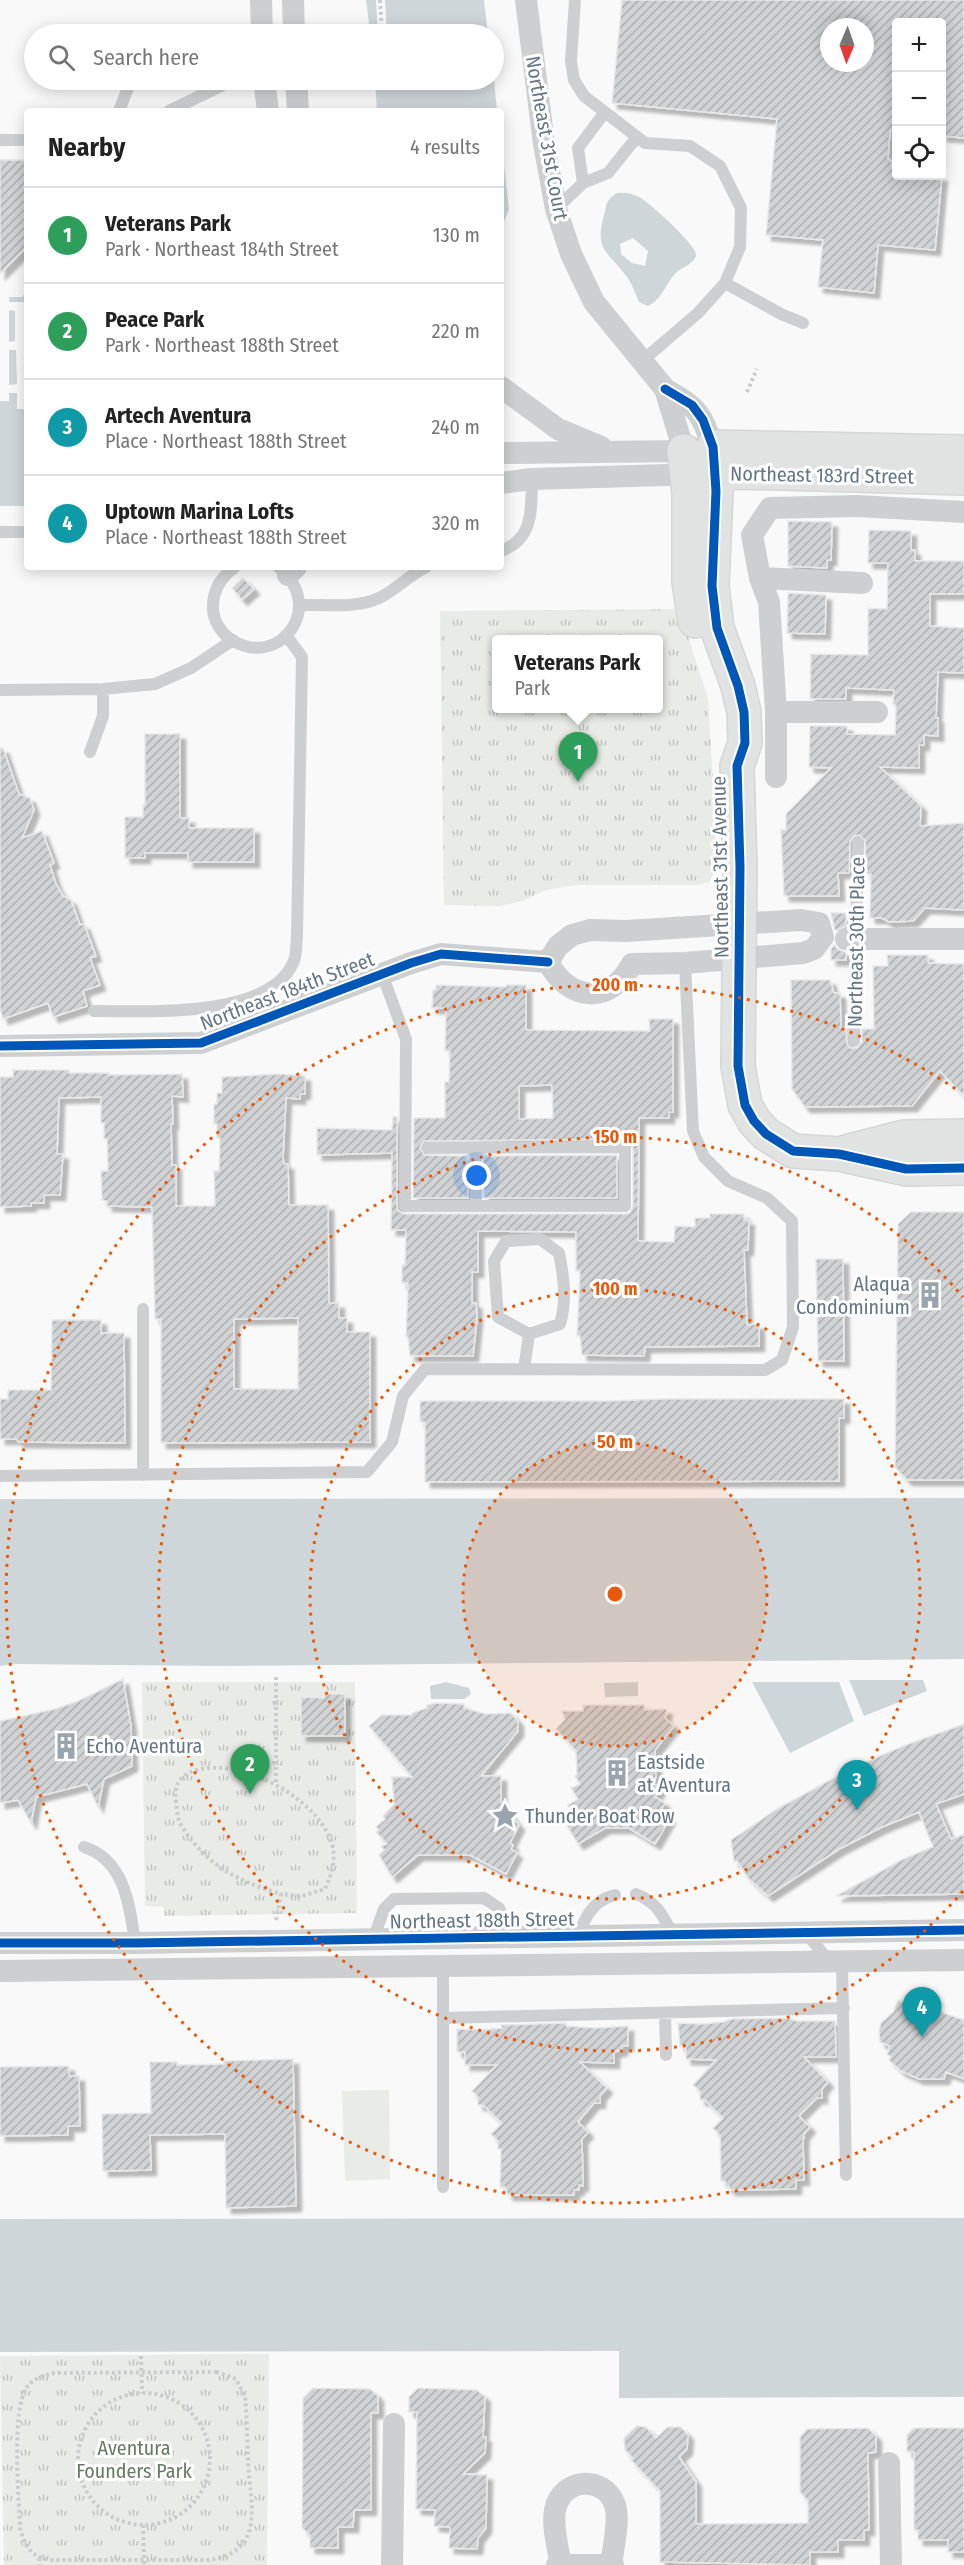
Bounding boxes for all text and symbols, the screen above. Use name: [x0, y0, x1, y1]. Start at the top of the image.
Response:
north arrow: [820, 18, 874, 72]
map controls: [892, 18, 946, 180]
button: +: [892, 18, 946, 72]
search box: [24, 24, 504, 90]
icon: search: [45, 41, 78, 74]
text: Search here: [93, 44, 199, 71]
street label: Northeast 31st Court: [521, 54, 573, 222]
button: −: [892, 72, 946, 126]
button: locate: [892, 126, 946, 180]
text: Nearby: [48, 132, 125, 163]
text: 4 results: [410, 135, 480, 159]
text: Veterans Park: [105, 210, 231, 237]
text: 1: [63, 223, 72, 247]
text: 130 m: [433, 223, 480, 247]
text: Park · Northeast 184th Street: [105, 237, 338, 261]
text: Peace Park: [105, 306, 204, 333]
text: 2: [63, 319, 72, 343]
text: 220 m: [432, 319, 480, 343]
text: Park · Northeast 188th Street: [105, 333, 339, 357]
text: Artech Aventura: [105, 402, 252, 429]
text: 3: [63, 415, 72, 439]
text: 240 m: [431, 415, 480, 439]
text: Place · Northeast 188th Street: [105, 429, 347, 453]
street label: Northeast 183rd Street: [730, 461, 915, 489]
text: Uptown Marina Lofts: [105, 498, 294, 525]
text: 4: [62, 511, 73, 535]
text: 320 m: [432, 511, 480, 535]
text: Place · Northeast 188th Street: [105, 525, 347, 549]
popup: [492, 635, 663, 713]
text: Veterans Park: [515, 649, 640, 676]
text: Park: [515, 676, 550, 700]
pin: 1: [558, 732, 598, 782]
street label: Northeast 31st Avenue: [706, 776, 734, 958]
street label: Northeast 30th Place: [843, 857, 869, 1027]
street label: Northeast 184th Street: [197, 947, 378, 1035]
text: 200 m: [591, 974, 638, 996]
text: 150 m: [593, 1126, 637, 1148]
your location: [462, 1161, 491, 1190]
place label: Alaqua Condominium: [796, 1272, 910, 1319]
text: 100 m: [593, 1278, 637, 1300]
building icon: Alaqua Condominium: [915, 1280, 945, 1310]
text: 50 m: [597, 1431, 633, 1453]
centre of rings: [605, 1584, 625, 1604]
building icon: Echo Aventura: [51, 1731, 81, 1761]
place label: Echo Aventura: [86, 1734, 202, 1758]
pin: 2: [230, 1744, 270, 1794]
place label: Eastside at Aventura: [637, 1750, 731, 1797]
building icon: Eastside at Aventura: [602, 1758, 632, 1788]
pin: 3: [838, 1760, 876, 1810]
place icon: Thunder Boat Row: [490, 1801, 520, 1831]
place label: Thunder Boat Row: [525, 1804, 675, 1828]
street label: Northeast 188th Street: [389, 1906, 575, 1934]
pin: 4: [902, 1988, 942, 2037]
park label: Aventura Founders Park: [76, 2436, 192, 2483]

